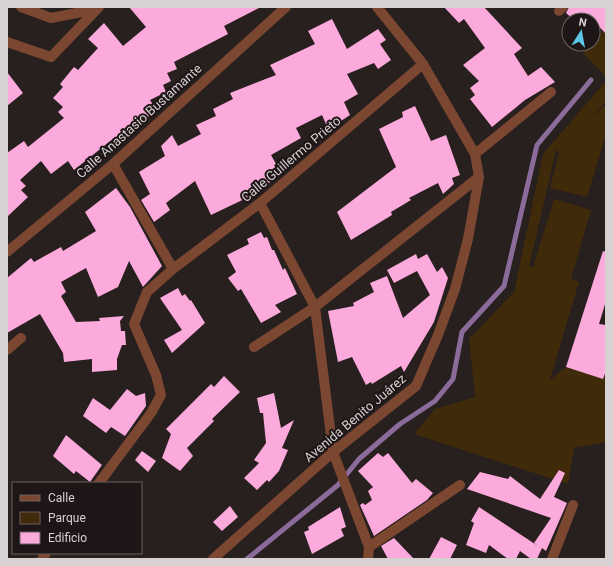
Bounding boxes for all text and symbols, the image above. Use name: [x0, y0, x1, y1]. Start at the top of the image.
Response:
north arrow: [561, 12, 601, 52]
text: N: [578, 16, 588, 30]
street label: Calle Anastasio Bustamante: [73, 61, 205, 181]
street label: Calle Guillermo Prieto: [238, 113, 344, 205]
street label: Avenida Benito Juárez: [301, 371, 409, 465]
legend: [12, 482, 142, 554]
text: Calle: [48, 491, 75, 505]
text: Parque: [48, 511, 86, 525]
text: Edificio: [48, 531, 87, 545]

